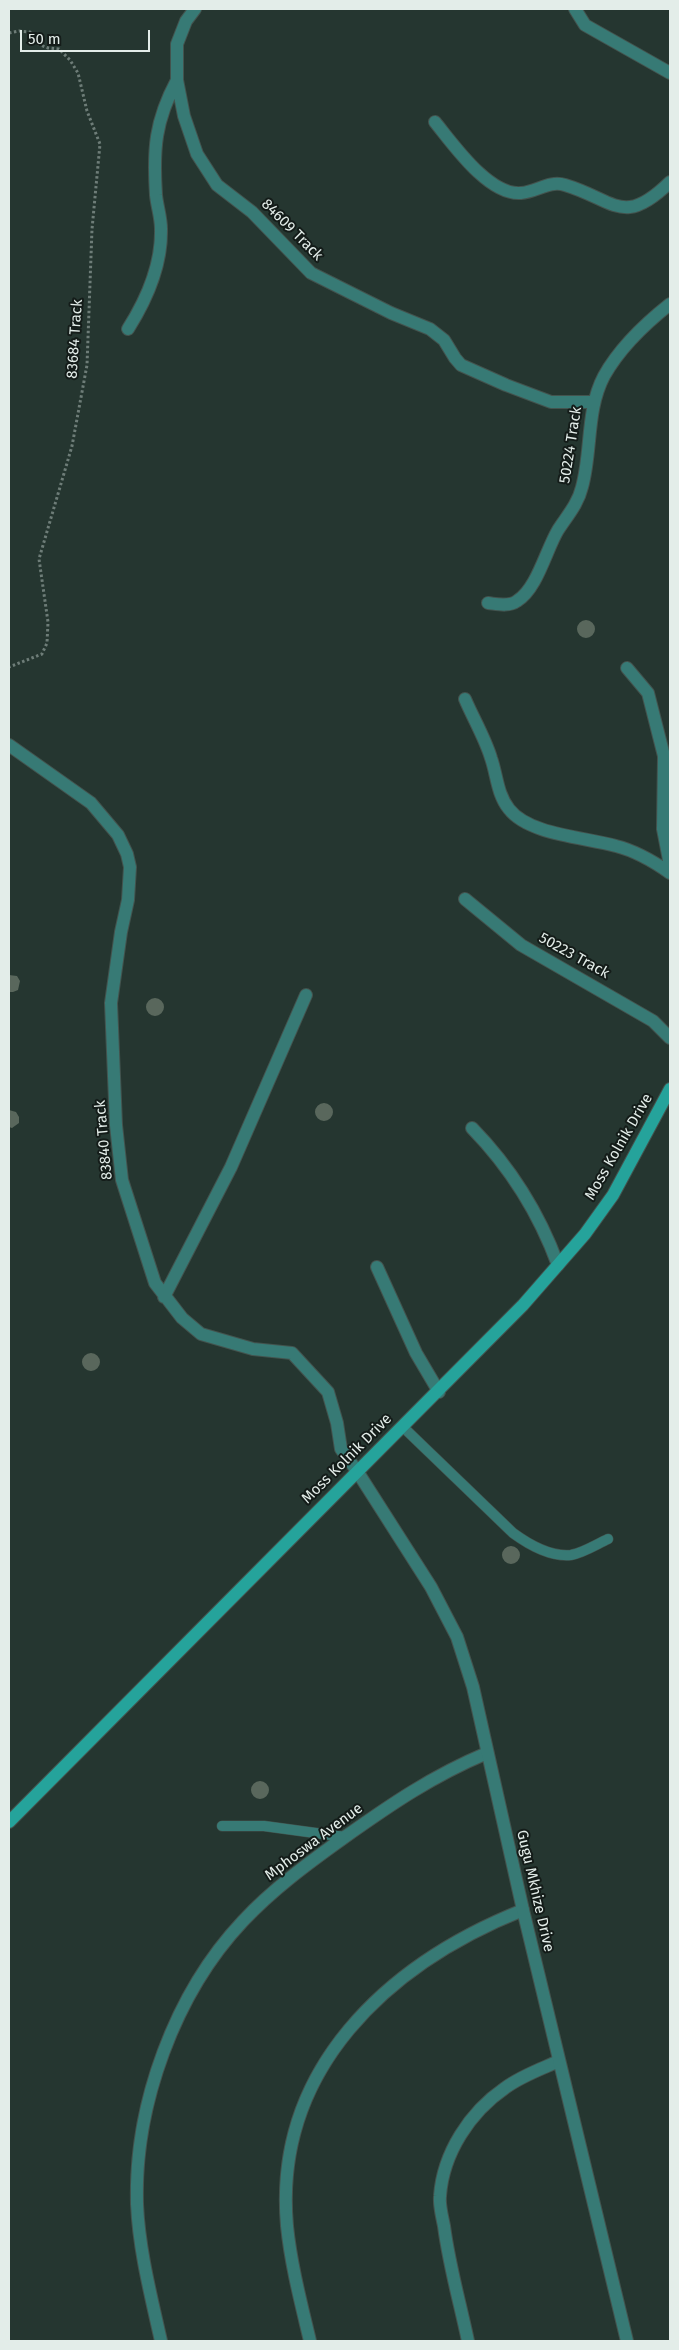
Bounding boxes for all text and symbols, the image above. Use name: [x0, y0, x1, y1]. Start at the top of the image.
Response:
scale bar: [22, 20, 152, 52]
text: 50 m: [28, 30, 61, 48]
street label: 84609 Track: [257, 195, 327, 265]
street label: 83684 Track: [63, 299, 87, 379]
street label: 50224 Track: [556, 405, 586, 485]
street label: 50223 Track: [536, 929, 612, 983]
street label: Moss Kolnik Drive: [581, 1091, 657, 1203]
street label: 83840 Track: [92, 1099, 116, 1181]
street label: Moss Kolnik Drive: [298, 1410, 396, 1508]
street label: Mphoswa Avenue: [262, 1799, 366, 1885]
street label: Gugu Mkhize Drive: [512, 1828, 558, 1954]

